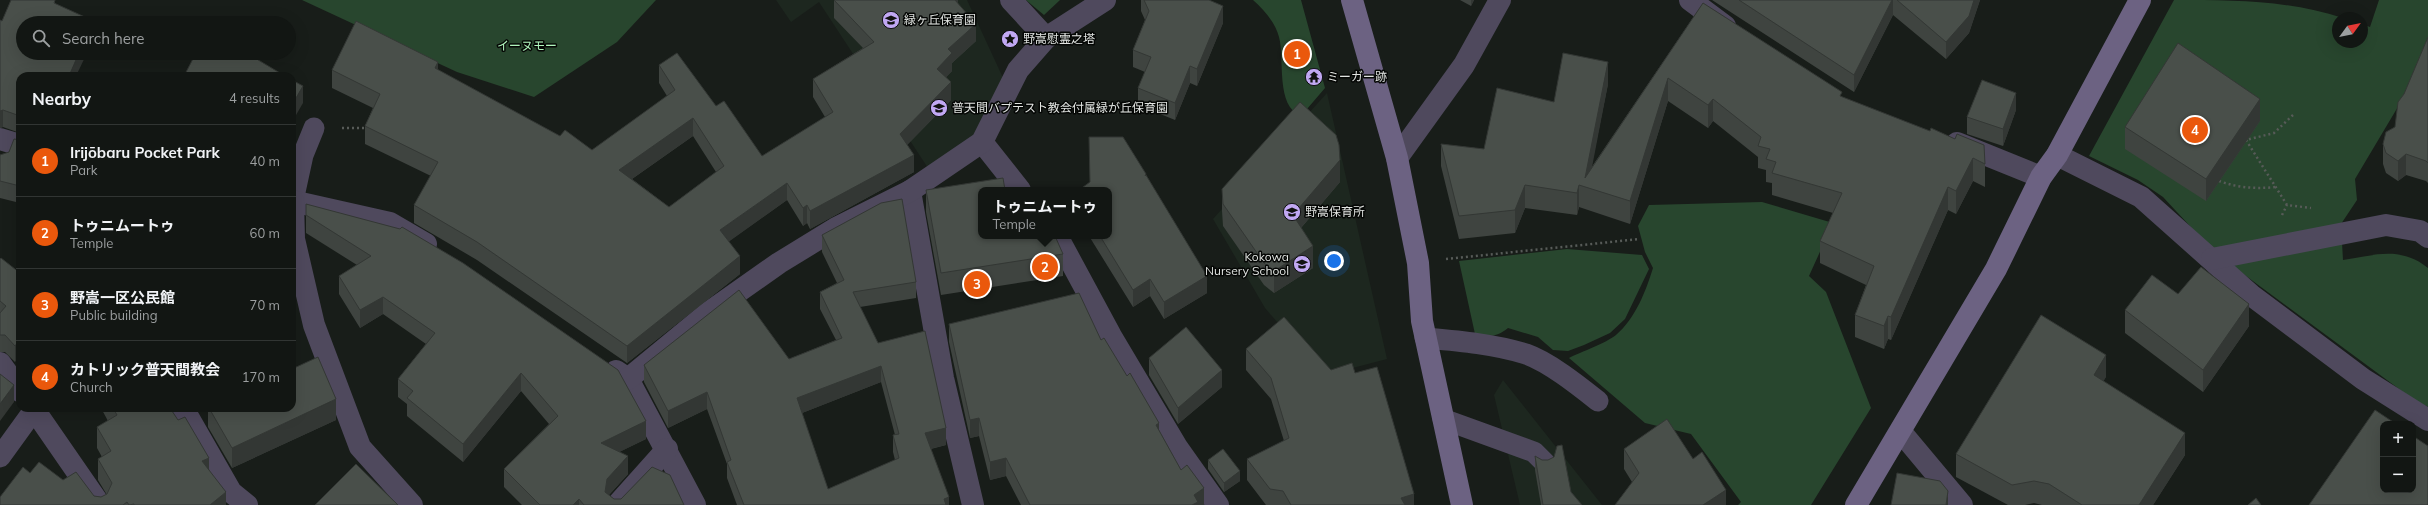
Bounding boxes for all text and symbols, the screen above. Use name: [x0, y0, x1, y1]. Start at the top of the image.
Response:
school or university icon: 緑ヶ丘保育園: [881, 10, 901, 30]
place label: 緑ヶ丘保育園: [904, 12, 976, 27]
north arrow: [2332, 12, 2368, 48]
search box: [16, 16, 296, 60]
icon: search: [30, 27, 52, 49]
text: Search here: [62, 29, 144, 48]
place icon: 野嵩慰霊之塔: [1000, 29, 1020, 49]
place label: 野嵩慰霊之塔: [1023, 31, 1095, 46]
park label: イーヌモー: [497, 38, 557, 53]
pin: 1: [1284, 39, 1310, 69]
temple icon: ミーガー跡: [1304, 67, 1324, 87]
place label: ミーガー跡: [1327, 69, 1387, 84]
text: Nearby: [32, 88, 91, 109]
text: 4 results: [229, 90, 280, 106]
school or university icon: 普天間バプテスト教会付属緑が丘保育園: [929, 98, 949, 118]
place label: 普天間バプテスト教会付属緑が丘保育園: [952, 100, 1168, 115]
pin: 4: [2182, 115, 2208, 145]
text: Irijōbaru Pocket Park: [70, 143, 220, 162]
text: 1: [41, 153, 49, 169]
text: 40 m: [250, 153, 280, 169]
text: Park: [70, 162, 97, 178]
popup: [978, 187, 1112, 239]
text: トゥニムートゥ: [992, 197, 1098, 216]
school or university icon: 野嵩保育所: [1282, 202, 1302, 222]
place label: 野嵩保育所: [1305, 204, 1365, 219]
text: トゥニムートゥ: [70, 216, 175, 235]
text: Temple: [992, 216, 1036, 232]
text: 2: [41, 225, 49, 241]
text: 60 m: [250, 225, 280, 241]
text: Temple: [70, 235, 113, 251]
place label: Kokowa Nursery School: [1205, 249, 1289, 278]
your location: [1324, 251, 1344, 271]
pin: 2: [1032, 252, 1058, 282]
school or university icon: Kokowa Nursery School: [1292, 254, 1312, 274]
pin: 3: [964, 269, 990, 299]
text: 野嵩一区公民館: [70, 288, 175, 307]
text: 3: [41, 297, 49, 313]
text: 70 m: [250, 297, 280, 313]
text: Public building: [70, 307, 158, 323]
text: カトリック普天間教会: [70, 360, 220, 379]
text: 4: [41, 369, 49, 385]
text: 170 m: [242, 369, 280, 385]
text: Church: [70, 379, 113, 395]
map controls: [2380, 421, 2416, 493]
button: +: [2380, 421, 2416, 457]
button: −: [2380, 457, 2416, 493]

